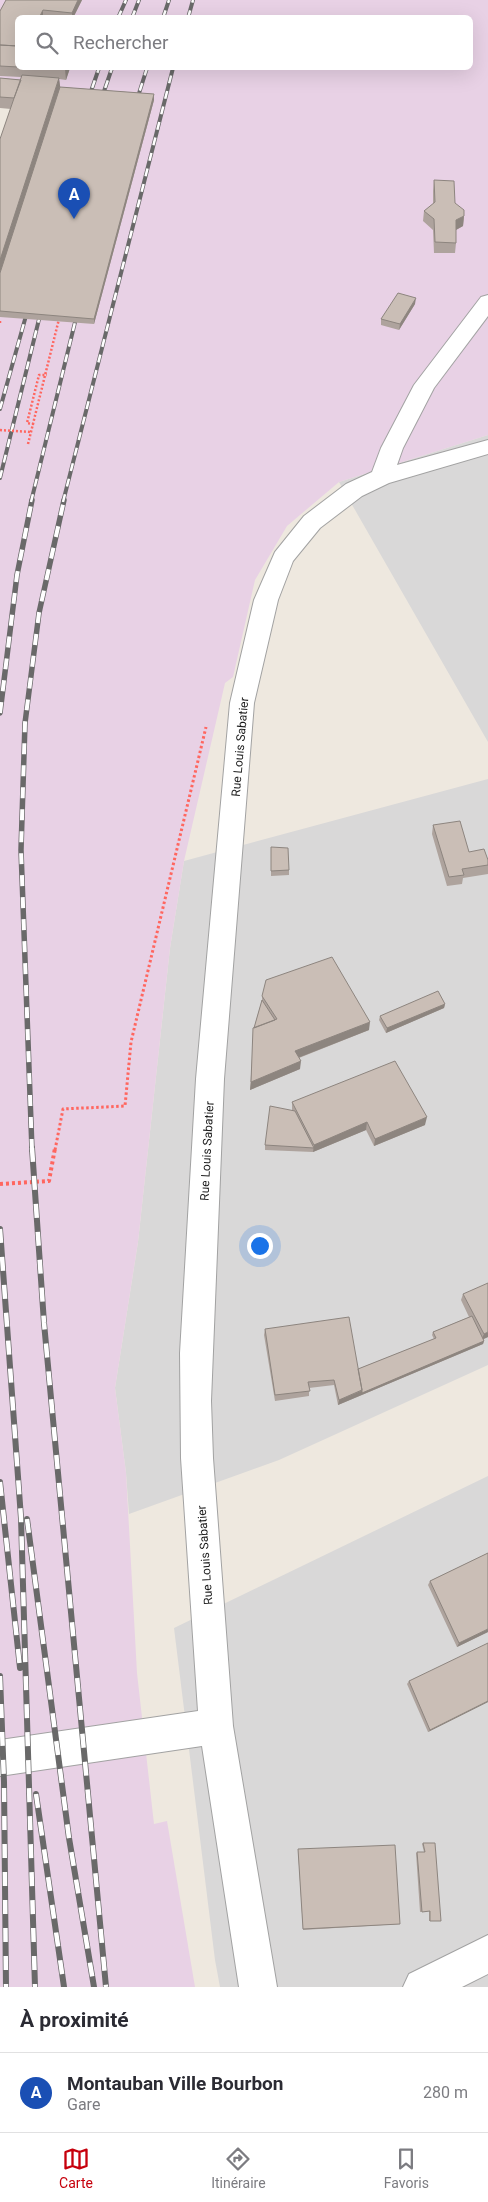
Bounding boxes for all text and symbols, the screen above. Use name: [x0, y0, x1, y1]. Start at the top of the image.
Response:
search box: [15, 15, 473, 70]
icon: search: [33, 29, 61, 57]
text: Rechercher: [73, 31, 168, 54]
pin: A: [58, 178, 90, 219]
street label: Rue Louis Sabatier: [229, 697, 251, 797]
street label: Rue Louis Sabatier: [197, 1101, 217, 1201]
your location: [247, 1233, 273, 1259]
street label: Rue Louis Sabatier: [195, 1505, 215, 1605]
text: À proximité: [20, 2008, 129, 2032]
text: Montauban Ville Bourbon: [67, 2072, 283, 2095]
text: A: [31, 2083, 41, 2102]
text: 280 m: [423, 2083, 468, 2102]
text: Gare: [67, 2095, 100, 2114]
tab: Carte: [59, 2145, 93, 2191]
tab: Itinéraire: [211, 2145, 266, 2191]
tab: Favoris: [384, 2145, 429, 2191]

